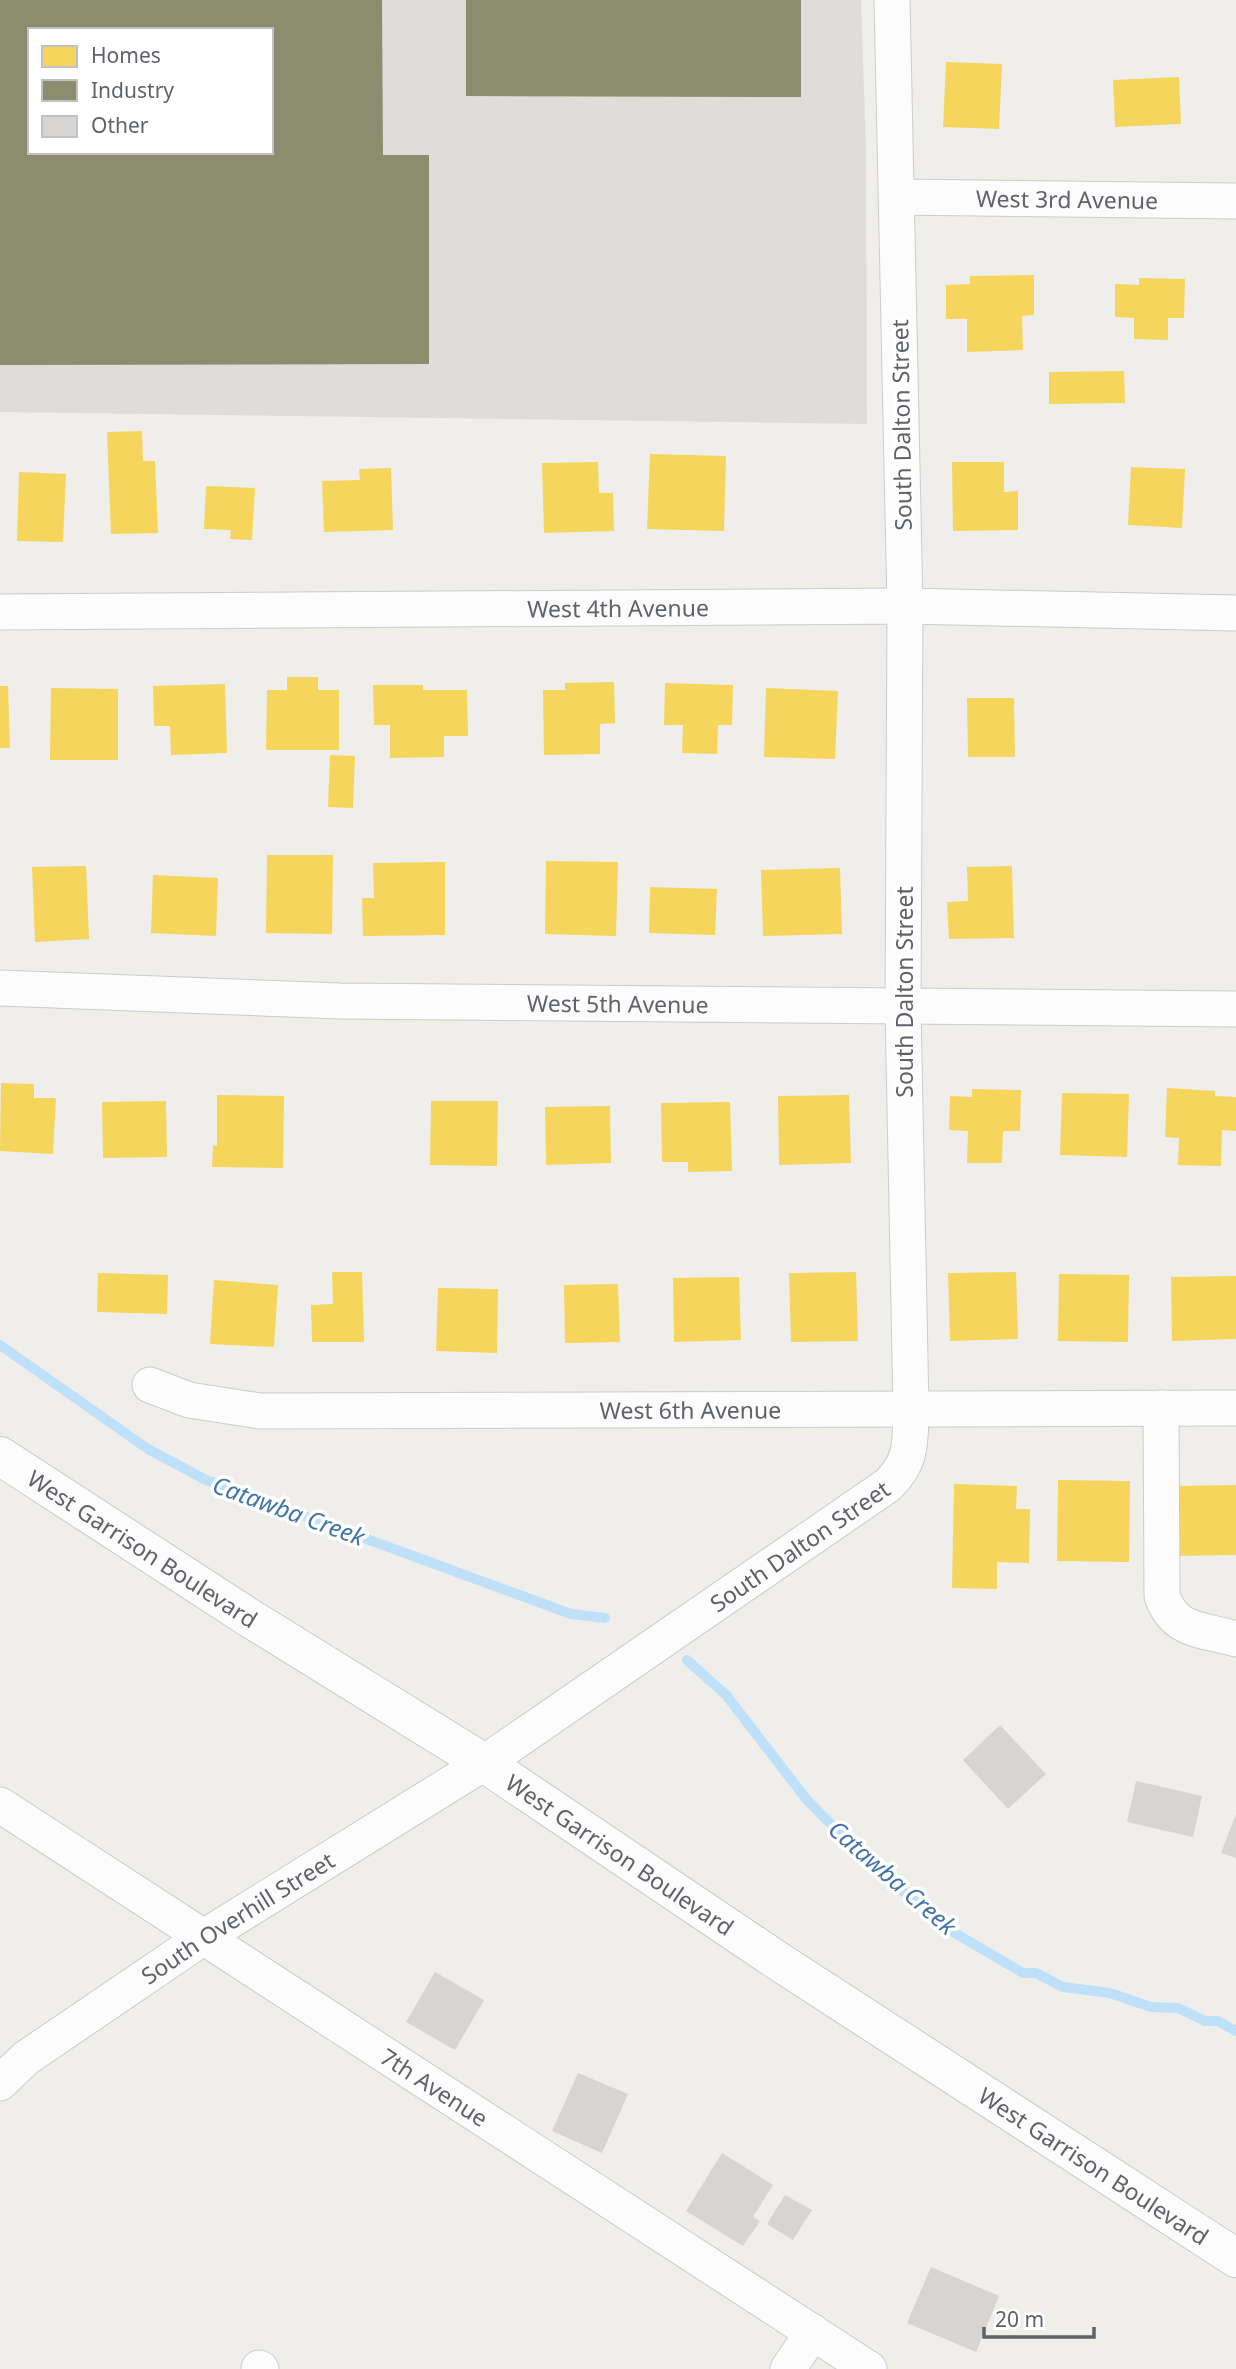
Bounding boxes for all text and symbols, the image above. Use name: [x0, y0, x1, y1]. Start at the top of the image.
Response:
legend: [28, 28, 273, 154]
text: Homes: [91, 41, 161, 69]
text: Industry: [91, 76, 174, 104]
text: Other: [91, 111, 149, 139]
street label: West 3rd Avenue: [976, 182, 1158, 216]
street label: South Dalton Street: [883, 319, 919, 531]
street label: West 4th Avenue: [527, 591, 709, 625]
street label: South Dalton Street: [888, 886, 920, 1098]
street label: West 5th Avenue: [527, 987, 709, 1020]
street label: West 6th Avenue: [599, 1393, 781, 1426]
street label: West Garrison Boulevard: [21, 1462, 264, 1635]
water label: Catawba Creek: [208, 1467, 371, 1553]
street label: South Dalton Street: [703, 1473, 896, 1619]
street label: West Garrison Boulevard: [500, 1766, 740, 1943]
water label: Catawba Creek: [822, 1812, 965, 1942]
street label: South Overhill Street: [134, 1844, 340, 1991]
street label: 7th Avenue: [374, 2040, 495, 2134]
street label: West Garrison Boulevard: [972, 2079, 1215, 2252]
scale bar: [984, 2296, 1094, 2340]
text: 20 m: [995, 2305, 1044, 2333]

